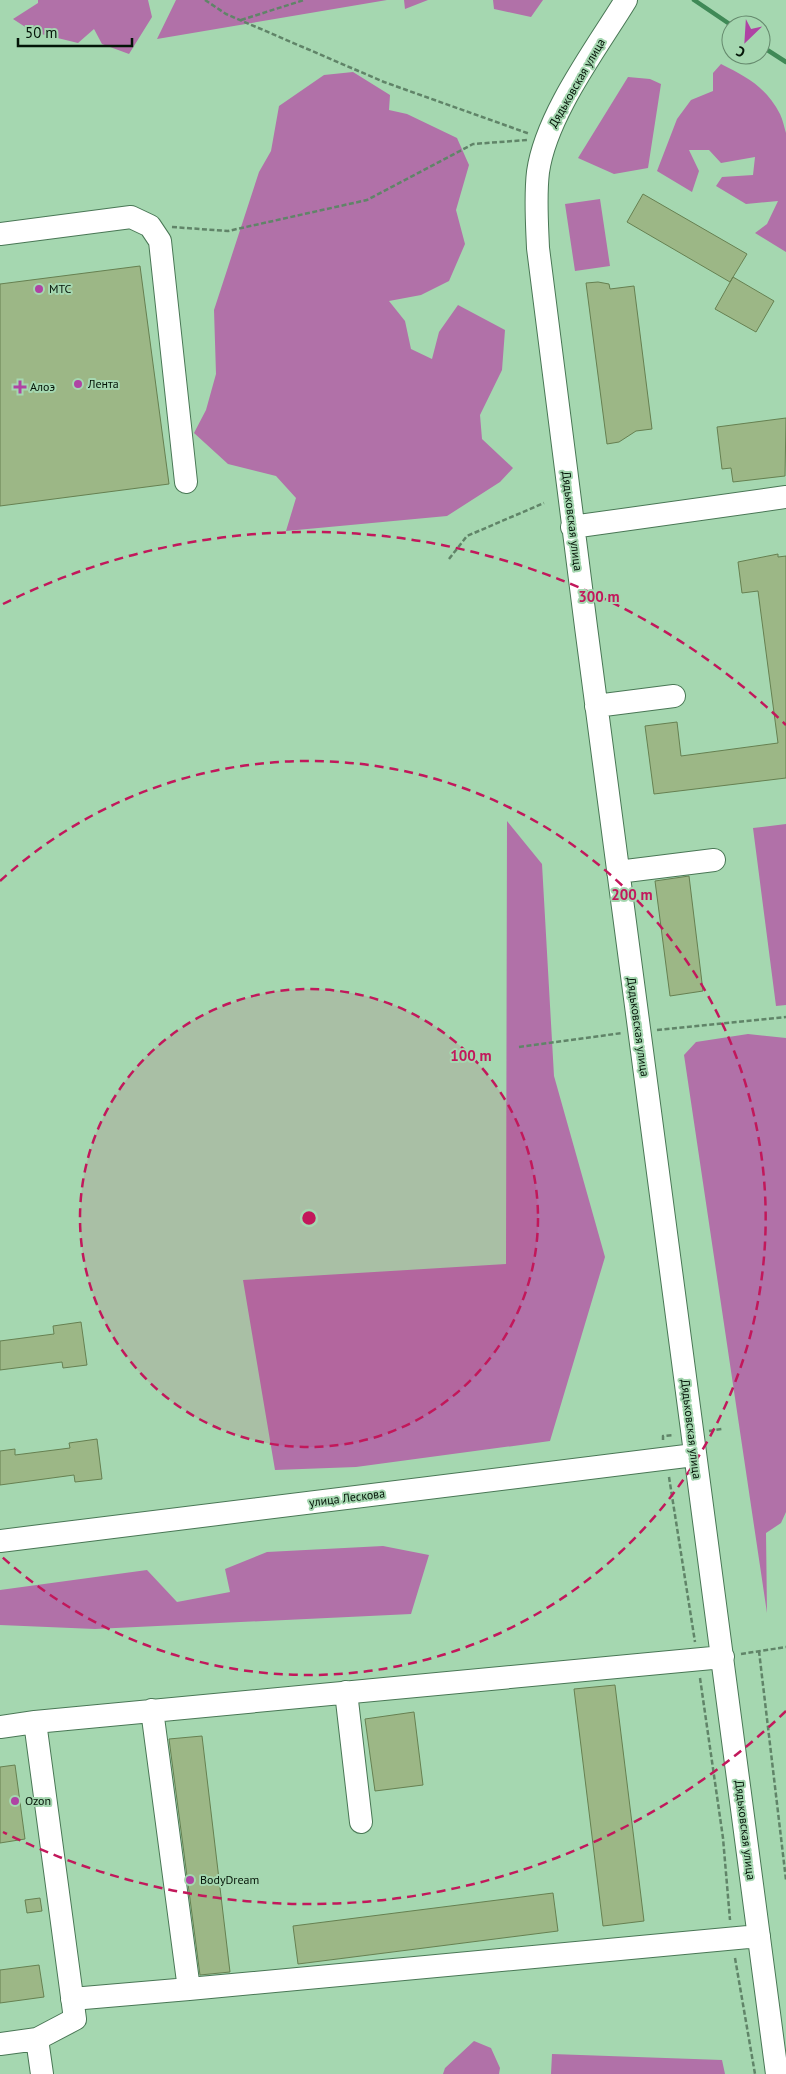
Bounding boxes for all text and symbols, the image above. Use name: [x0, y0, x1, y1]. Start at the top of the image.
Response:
scale bar: [18, 15, 131, 47]
north arrow: [721, 15, 771, 65]
text: 50 m: [25, 23, 58, 42]
street label: Дядьковская улица: [545, 36, 608, 130]
text: С: [733, 42, 748, 62]
place label: МТС: [49, 281, 72, 296]
marker: МТС: [33, 283, 45, 295]
place label: Лента: [87, 376, 119, 391]
marker: Лента: [72, 378, 84, 390]
place label: Алоэ: [30, 379, 55, 394]
marker: Алоэ: [14, 381, 26, 393]
street label: Дядьковская улица: [559, 470, 586, 572]
text: 300 m: [578, 587, 620, 606]
text: 200 m: [611, 885, 653, 904]
street label: Дядьковская улица: [624, 976, 653, 1078]
text: 100 m: [450, 1046, 492, 1065]
centre of rings: [300, 1209, 318, 1227]
street label: Дядьковская улица: [678, 1378, 705, 1480]
street label: улица Лескова: [308, 1485, 386, 1510]
street label: Дядьковская улица: [732, 1779, 759, 1881]
place label: Ozon: [25, 1793, 51, 1808]
marker: Ozon: [9, 1795, 21, 1807]
place label: BodyDream: [200, 1872, 259, 1887]
marker: BodyDream: [184, 1874, 196, 1886]

